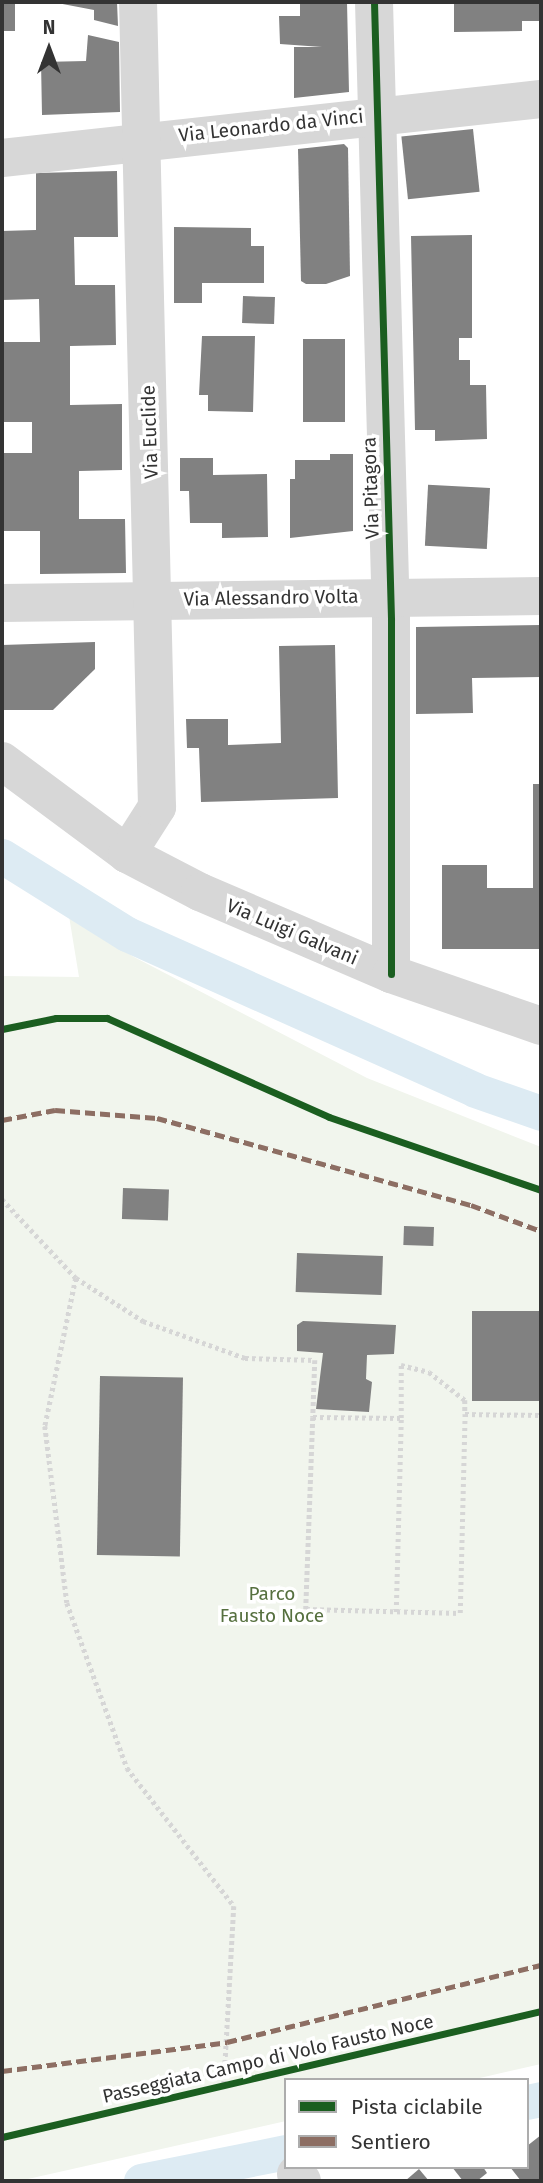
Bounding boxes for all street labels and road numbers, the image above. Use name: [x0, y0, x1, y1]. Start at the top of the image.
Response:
street label: Via Leonardo da Vinci: [177, 105, 365, 147]
street label: Via Euclide: [137, 385, 163, 479]
street label: Via Pitagora: [358, 437, 384, 539]
street label: Via Alessandro Volta: [183, 585, 359, 611]
street label: Via Luigi Galvani: [223, 894, 361, 970]
street label: Passeggiata Campo di Volo Fausto Noce: [100, 2010, 436, 2108]

